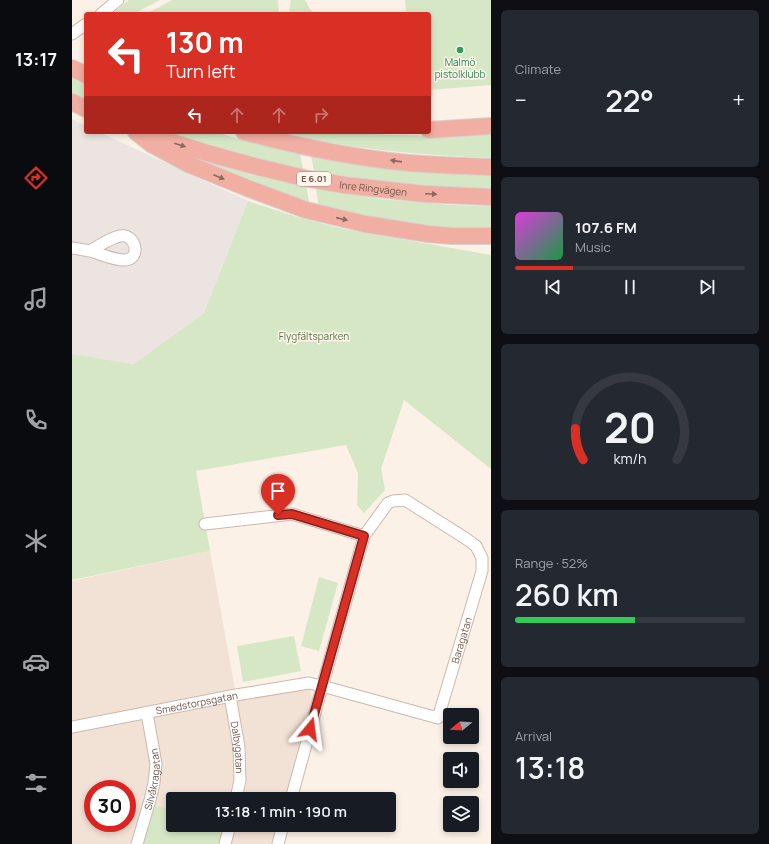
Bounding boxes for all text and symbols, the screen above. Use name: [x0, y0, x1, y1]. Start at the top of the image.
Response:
text: 130 m: [166, 23, 244, 61]
icon: left: [100, 28, 152, 80]
marker: Malmö pistolklubb: [455, 45, 465, 55]
text: 13:17: [15, 47, 57, 71]
place label: Malmö pistolklubb: [435, 55, 485, 81]
text: Turn left: [166, 59, 236, 83]
text: Climate: [515, 60, 561, 78]
text: 22°: [605, 80, 654, 121]
text: −: [515, 85, 527, 115]
text: +: [732, 85, 745, 115]
icon: left: [184, 104, 206, 126]
icon: ahead: [226, 104, 248, 126]
icon: ahead: [268, 104, 290, 126]
icon: right: [310, 104, 332, 126]
one-way arrow: [175, 142, 187, 148]
one-way arrow: [390, 158, 402, 164]
icon: directions: [22, 164, 50, 192]
road number: E 6.01: [297, 172, 331, 186]
one-way arrow: [214, 175, 226, 181]
street label: Inre Ringvägen: [338, 177, 408, 199]
one-way arrow: [425, 191, 437, 198]
one-way arrow: [336, 216, 348, 222]
text: 107.6 FM: [575, 217, 637, 238]
text: Music: [575, 238, 611, 256]
icon: previous: [542, 276, 564, 298]
icon: pause: [619, 276, 641, 298]
icon: next: [696, 276, 718, 298]
icon: music: [22, 285, 50, 313]
park label: Flygfältsparken: [279, 329, 349, 343]
text: 20: [604, 399, 656, 455]
icon: phone: [22, 406, 50, 434]
text: km/h: [613, 449, 647, 468]
pin: [261, 474, 295, 515]
icon: arrive: [267, 480, 289, 502]
icon: climate: [22, 527, 50, 555]
text: Range · 52%: [515, 554, 588, 572]
text: 260 km: [515, 574, 619, 615]
street label: Baragatan: [448, 615, 475, 665]
icon: car: [22, 648, 50, 676]
street label: Smedstorpsgatan: [154, 688, 239, 718]
position arrow: [289, 708, 331, 750]
north arrow: [443, 708, 479, 744]
map controls: [443, 708, 479, 832]
street label: Dalbygatan: [228, 720, 247, 774]
text: Arrival: [515, 727, 552, 745]
street label: Silvåkragatan: [140, 747, 163, 812]
text: 13:18: [515, 747, 585, 788]
button: sound: [443, 752, 479, 788]
icon: filters: [22, 769, 50, 797]
speed limit sign: 30: [84, 780, 136, 832]
button: layers: [443, 796, 479, 832]
text: 13:18 · 1 min · 190 m: [215, 801, 347, 822]

